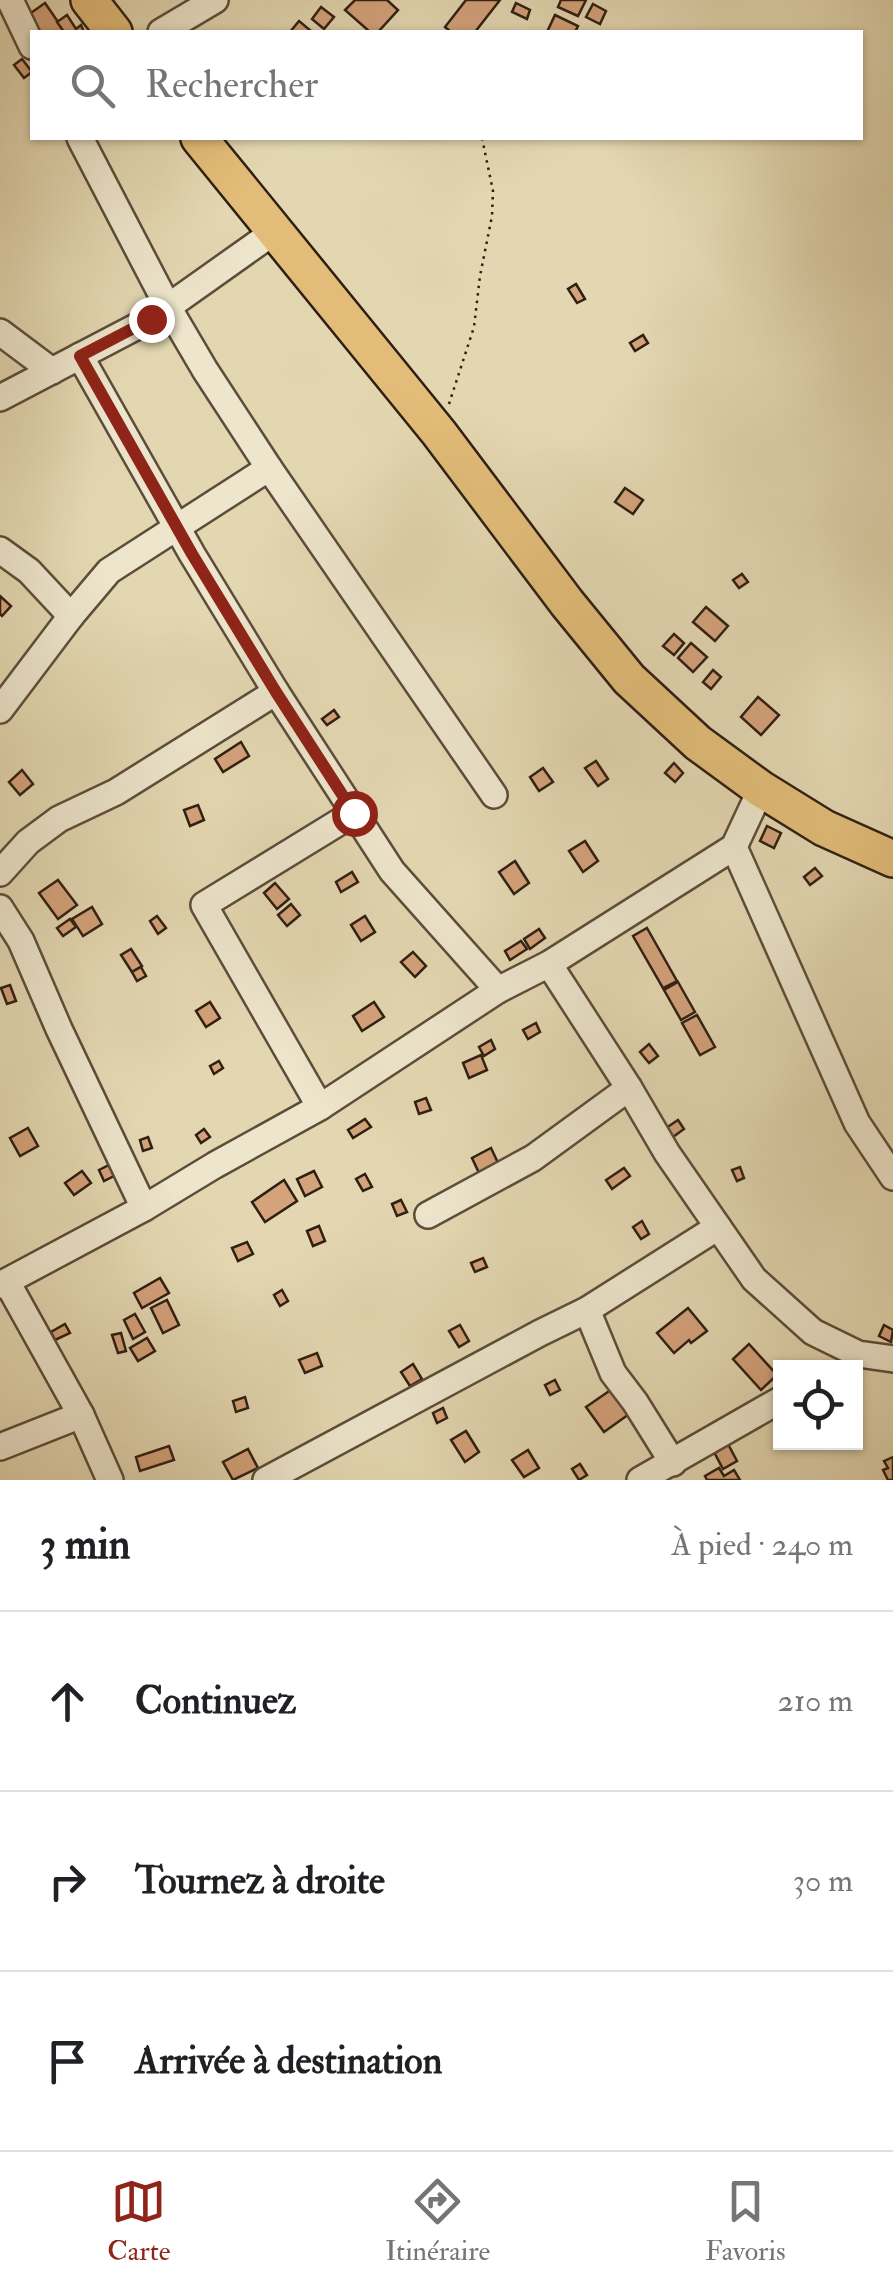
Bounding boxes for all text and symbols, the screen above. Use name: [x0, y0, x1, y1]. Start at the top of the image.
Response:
search box: [30, 30, 863, 140]
icon: search: [65, 58, 120, 113]
text: Rechercher: [145, 61, 318, 109]
route end: [129, 297, 175, 343]
route start: [332, 791, 378, 837]
map controls: [773, 1360, 863, 1450]
button: locate: [773, 1360, 863, 1450]
text: 3 min: [40, 1519, 130, 1571]
text: À pied · 240 m: [671, 1525, 853, 1565]
icon: ahead: [40, 1674, 95, 1729]
text: Continuez: [135, 1677, 296, 1725]
text: 210 m: [778, 1681, 853, 1721]
icon: right: [40, 1854, 95, 1909]
text: Tournez à droite: [135, 1857, 385, 1905]
text: 30 m: [793, 1861, 853, 1901]
icon: arrive: [40, 2034, 95, 2089]
text: Arrivée à destination: [135, 2037, 442, 2085]
tab: Carte: [107, 2174, 170, 2269]
tab: Itinéraire: [385, 2174, 490, 2269]
tab: Favoris: [705, 2174, 786, 2269]

